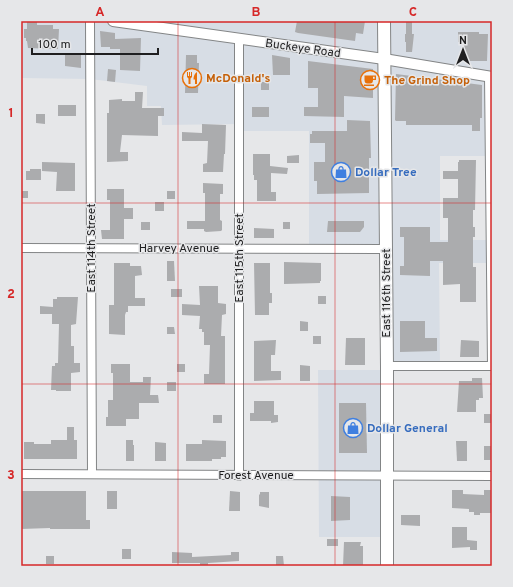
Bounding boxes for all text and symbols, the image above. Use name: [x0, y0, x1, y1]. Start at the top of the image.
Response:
text: A: [95, 5, 105, 21]
text: B: [252, 5, 261, 21]
text: C: [409, 5, 417, 21]
scale bar: [32, 30, 158, 56]
north arrow: [443, 30, 483, 70]
text: N: [459, 34, 467, 48]
street label: Buckeye Road: [264, 36, 342, 62]
text: 100 m: [38, 37, 71, 53]
restaurant icon: McDonald's: [181, 67, 203, 89]
cafe icon: The Grind Shop: [359, 69, 381, 91]
place label: McDonald's: [206, 71, 270, 87]
place label: The Grind Shop: [384, 73, 470, 89]
text: 1: [8, 106, 14, 122]
shop icon: Dollar Tree: [330, 161, 352, 183]
place label: Dollar Tree: [355, 165, 417, 181]
street label: East 114th Street: [84, 203, 100, 293]
street label: East 115th Street: [232, 213, 248, 303]
street label: Harvey Avenue: [139, 241, 219, 257]
street label: East 116th Street: [379, 248, 395, 338]
text: 2: [7, 287, 15, 303]
shop icon: Dollar General: [342, 417, 364, 439]
place label: Dollar General: [367, 421, 448, 437]
text: 3: [7, 468, 15, 484]
street label: Forest Avenue: [218, 468, 294, 484]

